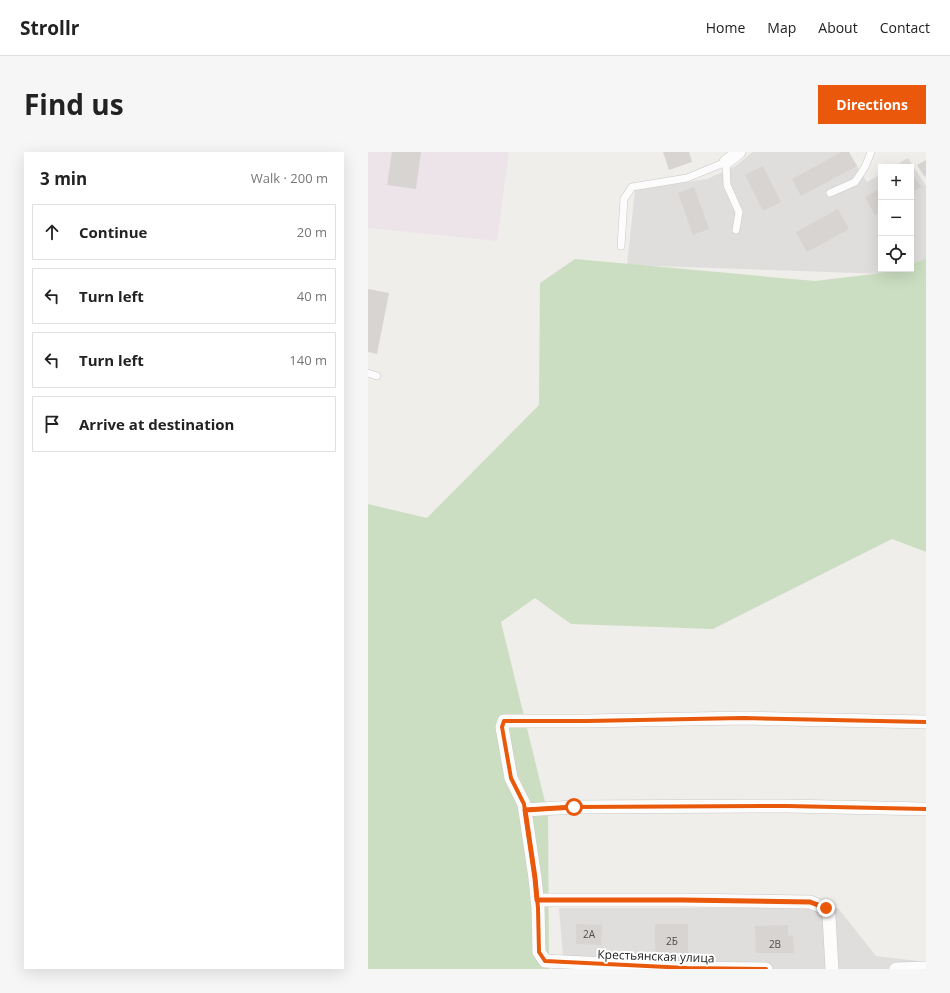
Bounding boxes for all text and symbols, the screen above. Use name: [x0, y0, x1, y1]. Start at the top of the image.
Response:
text: Strollr: [20, 15, 79, 41]
text: Home: [706, 18, 745, 37]
text: Map: [767, 18, 796, 37]
text: About: [818, 18, 858, 37]
text: Contact: [880, 18, 930, 37]
text: Find us: [24, 85, 124, 123]
button: Directions: [818, 85, 926, 124]
map controls: [878, 164, 914, 272]
button: +: [878, 164, 914, 200]
text: 3 min: [40, 167, 87, 190]
text: Walk · 200 m: [251, 169, 328, 187]
button: −: [878, 200, 914, 236]
icon: ahead: [41, 221, 63, 243]
text: Continue: [79, 222, 147, 242]
text: 20 m: [297, 223, 327, 241]
button: locate: [878, 236, 914, 272]
icon: left: [41, 285, 63, 307]
text: Turn left: [79, 286, 144, 306]
text: 40 m: [297, 287, 327, 305]
icon: left: [41, 349, 63, 371]
text: Turn left: [79, 350, 144, 370]
text: 140 m: [289, 351, 327, 369]
icon: arrive: [41, 413, 63, 435]
text: Arrive at destination: [79, 414, 234, 434]
route start: [565, 798, 583, 816]
route end: [817, 899, 835, 917]
house number: 2А: [583, 927, 596, 941]
house number: 2Б: [666, 934, 678, 948]
house number: 2В: [769, 937, 781, 951]
street label: Крестьянская улица: [597, 945, 715, 967]

